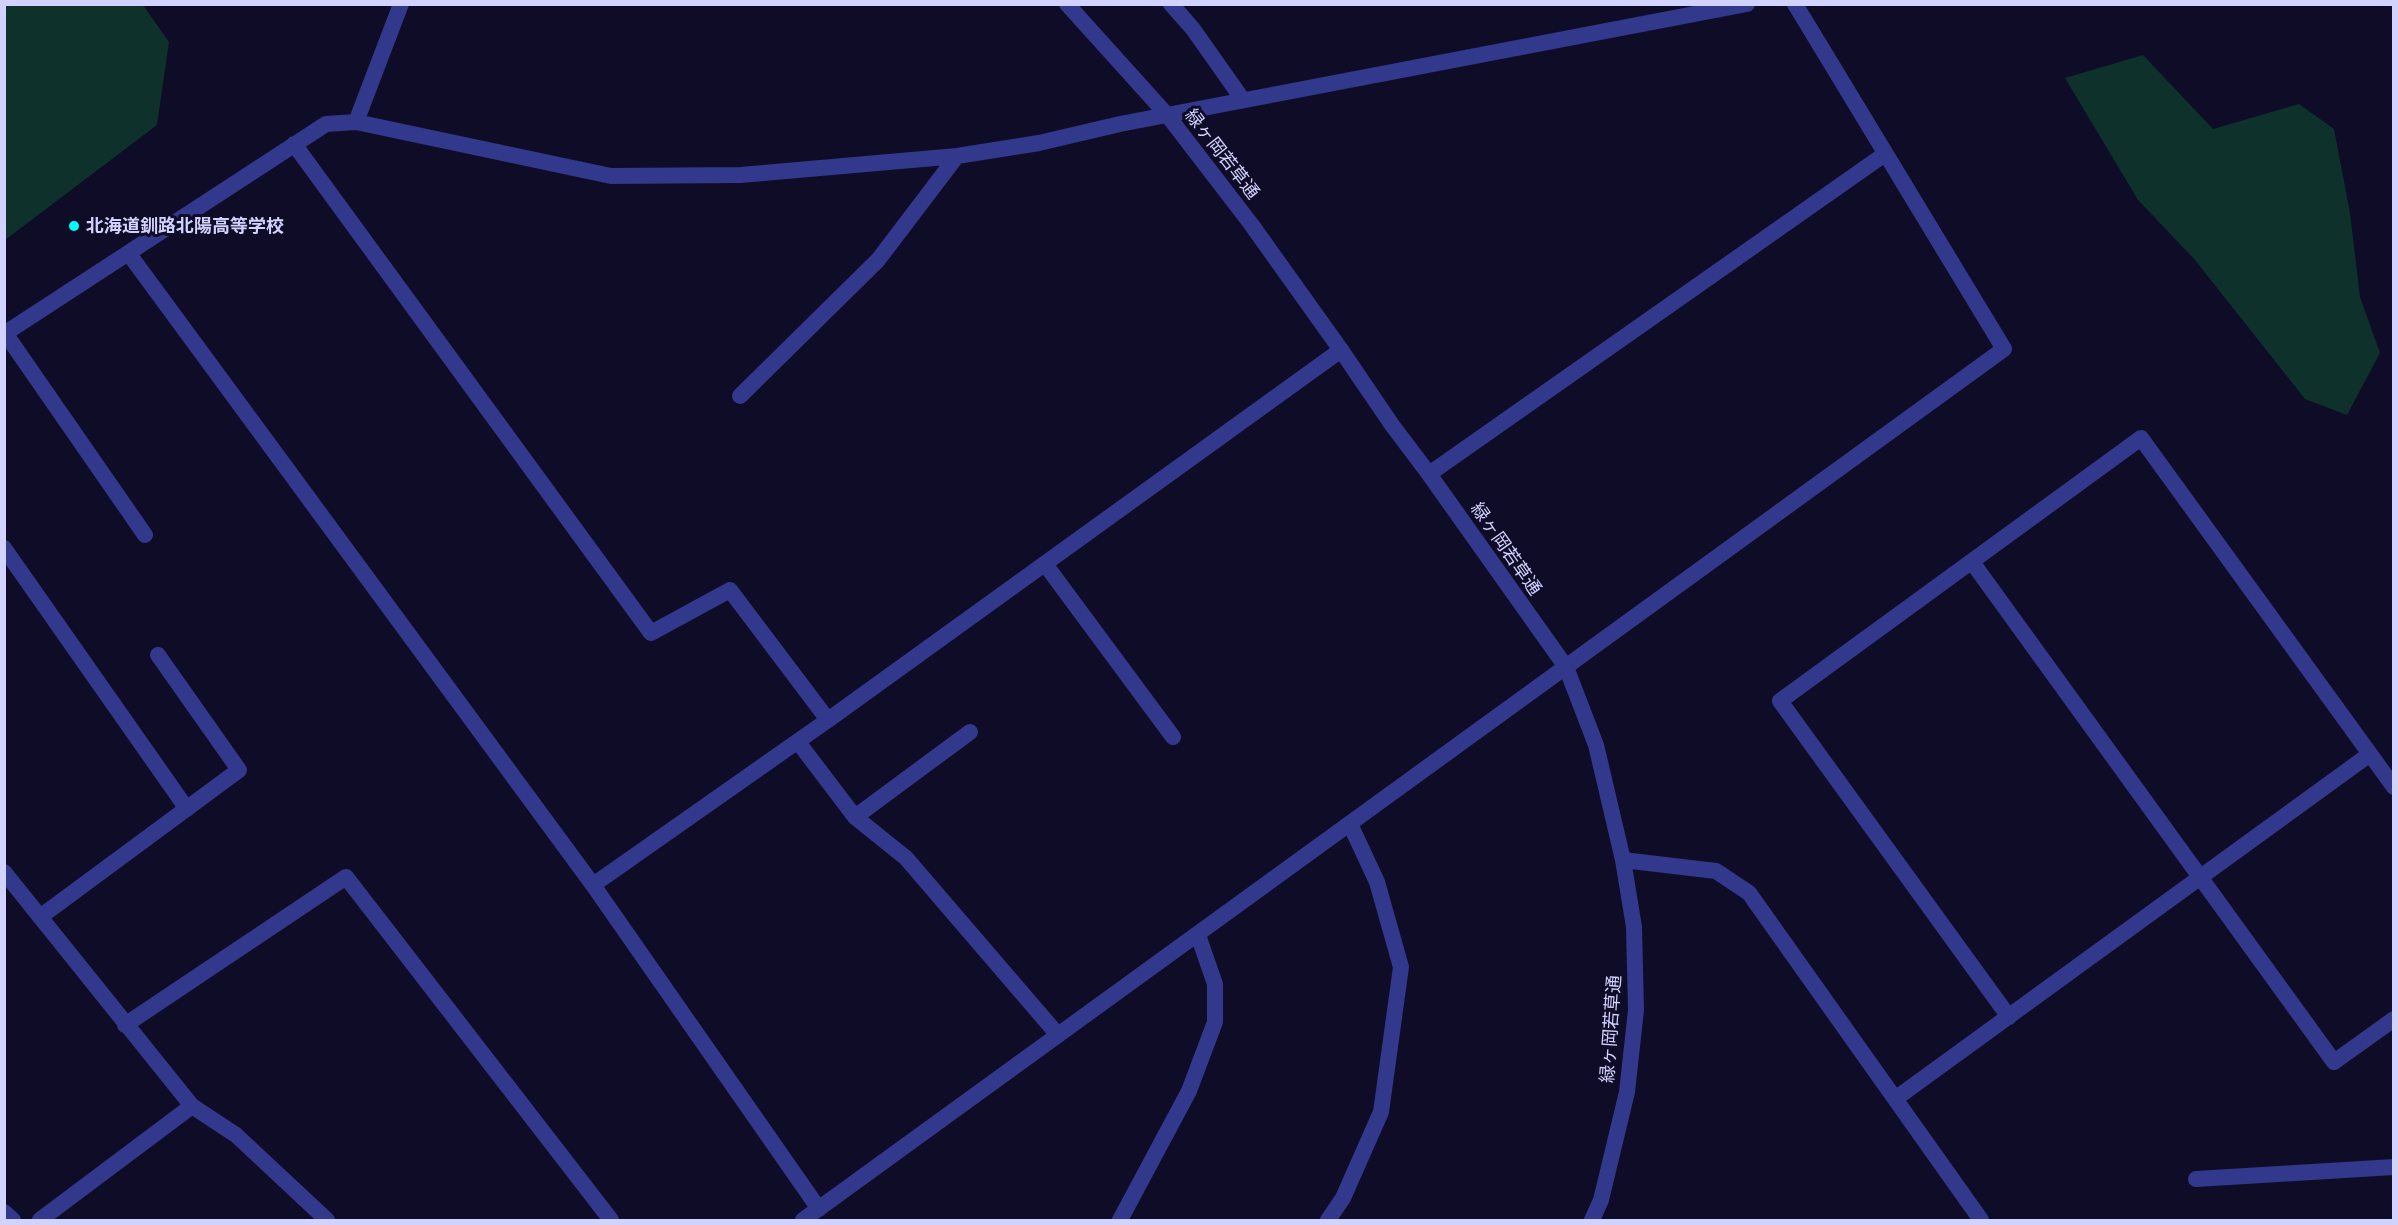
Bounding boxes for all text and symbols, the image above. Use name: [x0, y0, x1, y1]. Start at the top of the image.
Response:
street label: 緑ヶ岡若草通: [1180, 105, 1264, 203]
place label: 北海道釧路北陽高等学校: [86, 215, 284, 237]
marker: 北海道釧路北陽高等学校: [67, 219, 81, 233]
street label: 緑ヶ岡若草通: [1466, 499, 1546, 599]
street label: 緑ヶ岡若草通: [1596, 974, 1626, 1084]

